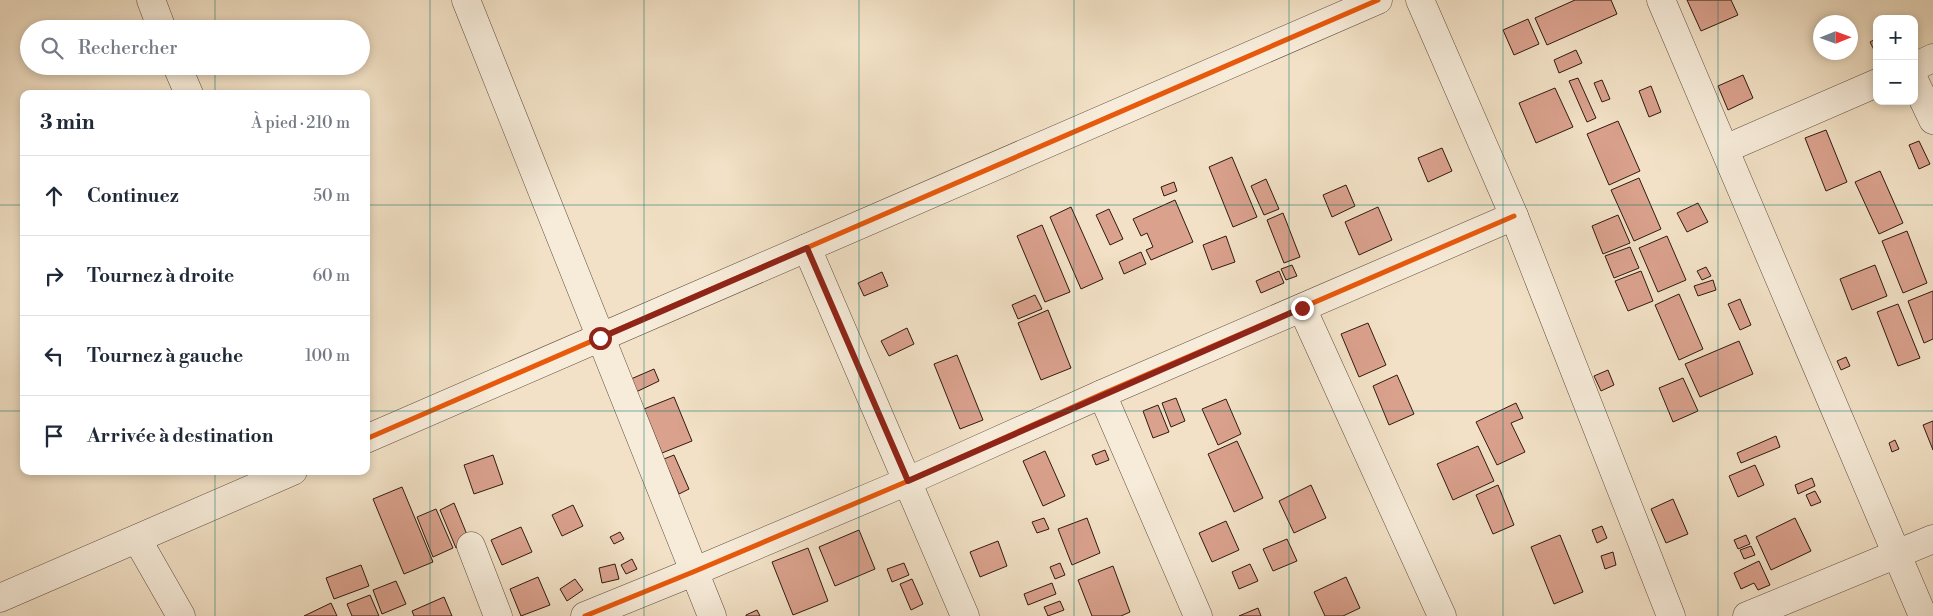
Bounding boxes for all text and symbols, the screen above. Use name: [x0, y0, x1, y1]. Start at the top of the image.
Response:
north arrow: [1813, 15, 1858, 60]
map controls: [1873, 15, 1918, 105]
button: +: [1873, 15, 1918, 60]
search box: [20, 20, 370, 75]
icon: search: [38, 34, 66, 62]
text: Rechercher: [78, 36, 177, 60]
button: −: [1873, 60, 1918, 105]
text: 3 min: [40, 110, 95, 136]
text: À pied · 210 m: [251, 113, 350, 133]
icon: ahead: [40, 182, 68, 210]
text: Continuez: [87, 184, 179, 208]
text: 50 m: [313, 186, 350, 206]
icon: right: [40, 262, 68, 290]
text: Tournez à droite: [87, 264, 234, 288]
text: 60 m: [312, 266, 350, 286]
route end: [1291, 297, 1314, 320]
route start: [589, 327, 612, 350]
icon: left: [40, 342, 68, 370]
text: Tournez à gauche: [87, 344, 243, 368]
text: 100 m: [305, 346, 350, 366]
icon: arrive: [40, 422, 68, 450]
text: Arrivée à destination: [87, 424, 273, 448]

